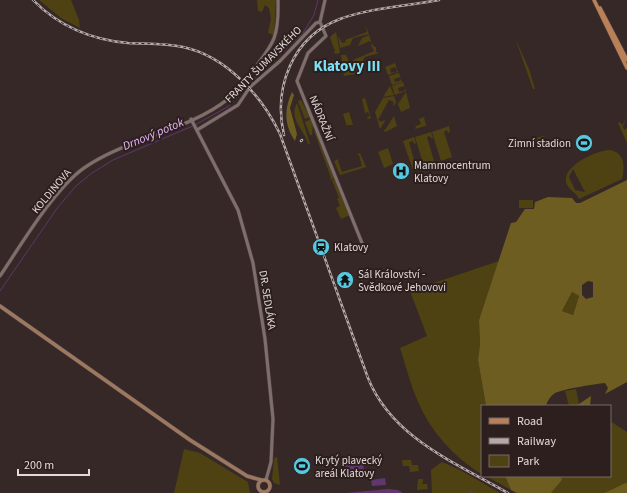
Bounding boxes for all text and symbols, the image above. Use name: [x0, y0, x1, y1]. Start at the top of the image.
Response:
street label: FRANTY ŠUMAVSKÉHO: [222, 23, 305, 106]
district label: Klatovy III: [313, 56, 381, 77]
street label: NÁDRAŽNÍ: [306, 93, 338, 144]
water label: Drnový potok: [120, 114, 187, 155]
sports icon: Zimní stadion: [574, 133, 594, 153]
place label: Zimní stadion: [508, 136, 571, 151]
place label: Mammocentrum Klatovy: [414, 158, 491, 186]
hospital icon: Mammocentrum Klatovy: [391, 161, 411, 181]
street label: KOLDINOVA: [28, 166, 75, 217]
station icon: Klatovy: [311, 237, 331, 257]
place label: Klatovy: [334, 240, 368, 255]
place label: Sál Království - Svědkové Jehovovi: [358, 267, 446, 295]
street label: DR. SEDLÁKA: [255, 269, 280, 331]
temple icon: Sál Království - Svědkové Jehovovi: [335, 270, 355, 290]
legend: [481, 405, 611, 477]
text: Road: [517, 413, 543, 430]
text: Railway: [517, 433, 556, 450]
scale bar: [18, 451, 89, 477]
place label: Krytý plavecký areál Klatovy: [315, 453, 382, 481]
text: Park: [517, 453, 539, 470]
sports icon: Krytý plavecký areál Klatovy: [292, 456, 312, 476]
text: 200 m: [24, 457, 54, 474]

